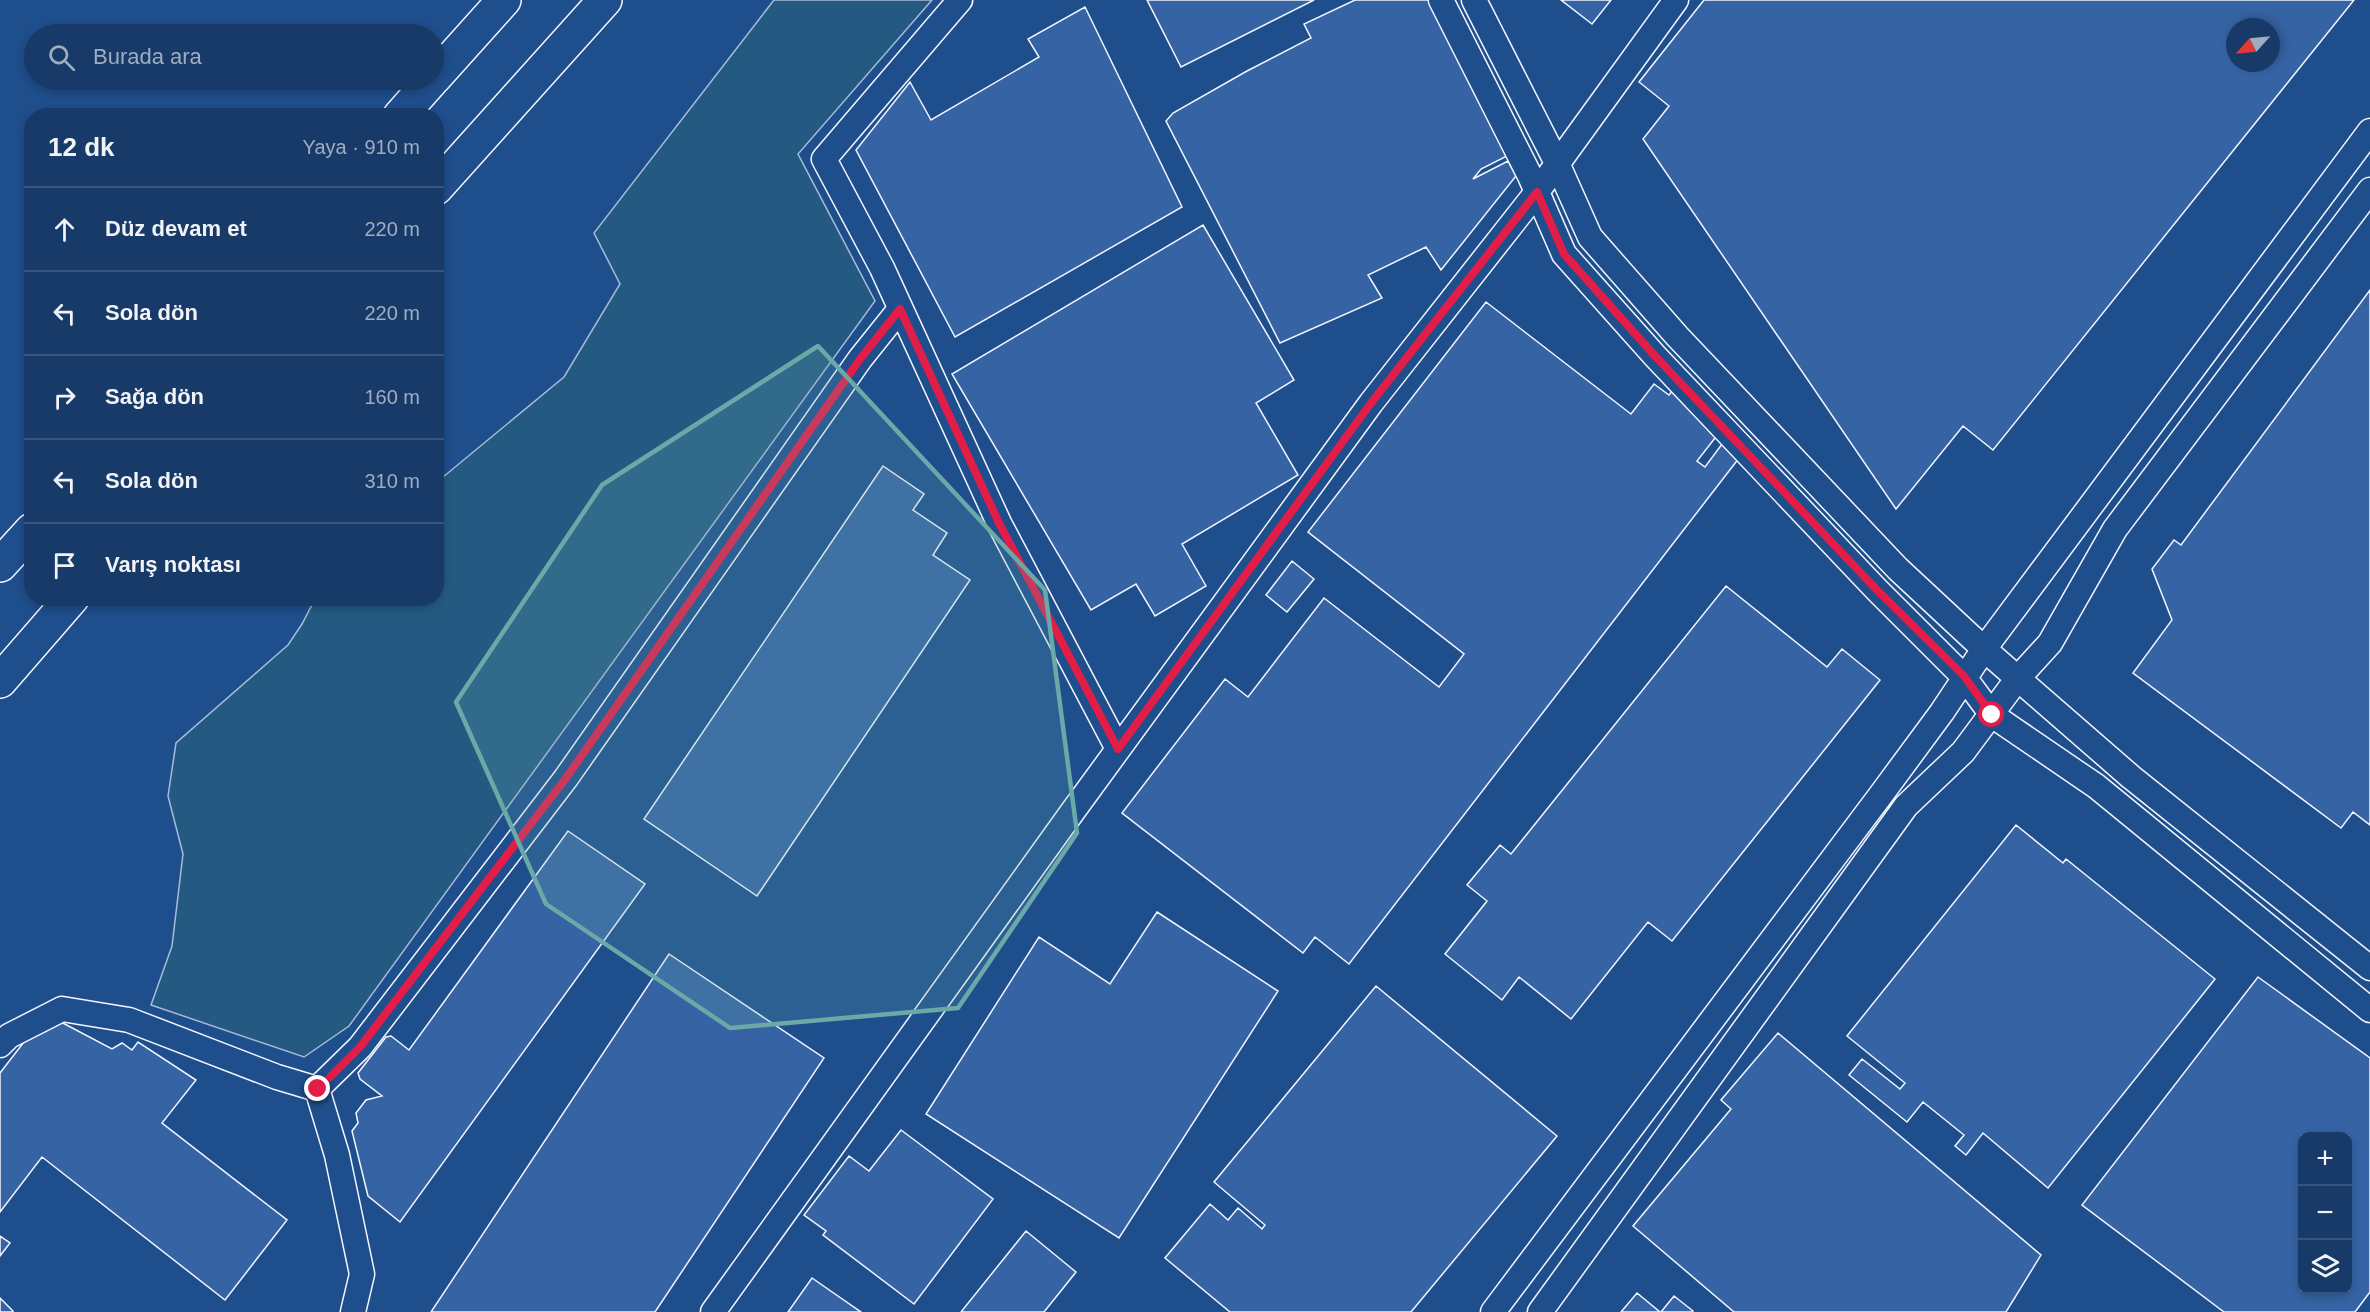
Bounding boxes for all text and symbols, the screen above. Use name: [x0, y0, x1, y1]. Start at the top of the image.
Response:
north arrow: [2226, 18, 2280, 72]
search box: [24, 24, 444, 90]
icon: search: [45, 41, 78, 74]
text: Burada ara: [93, 44, 202, 69]
text: 12 dk: [48, 132, 115, 162]
text: Yaya · 910 m: [303, 136, 420, 158]
icon: ahead: [48, 213, 81, 246]
text: Düz devam et: [105, 216, 247, 241]
text: 220 m: [364, 218, 420, 240]
icon: left: [48, 297, 81, 330]
text: Sola dön: [105, 300, 198, 325]
text: 220 m: [364, 302, 420, 324]
icon: right: [48, 381, 81, 414]
text: Sağa dön: [105, 384, 204, 409]
text: 160 m: [364, 386, 420, 408]
icon: left: [48, 465, 81, 498]
text: Sola dön: [105, 468, 198, 493]
text: 310 m: [364, 470, 420, 492]
icon: arrive: [48, 549, 81, 582]
text: Varış noktası: [105, 552, 241, 577]
route start: [1978, 701, 2004, 727]
route end: [304, 1075, 330, 1101]
map controls: [2298, 1132, 2352, 1294]
button: +: [2298, 1132, 2352, 1186]
button: −: [2298, 1186, 2352, 1240]
button: layers: [2298, 1240, 2352, 1294]

